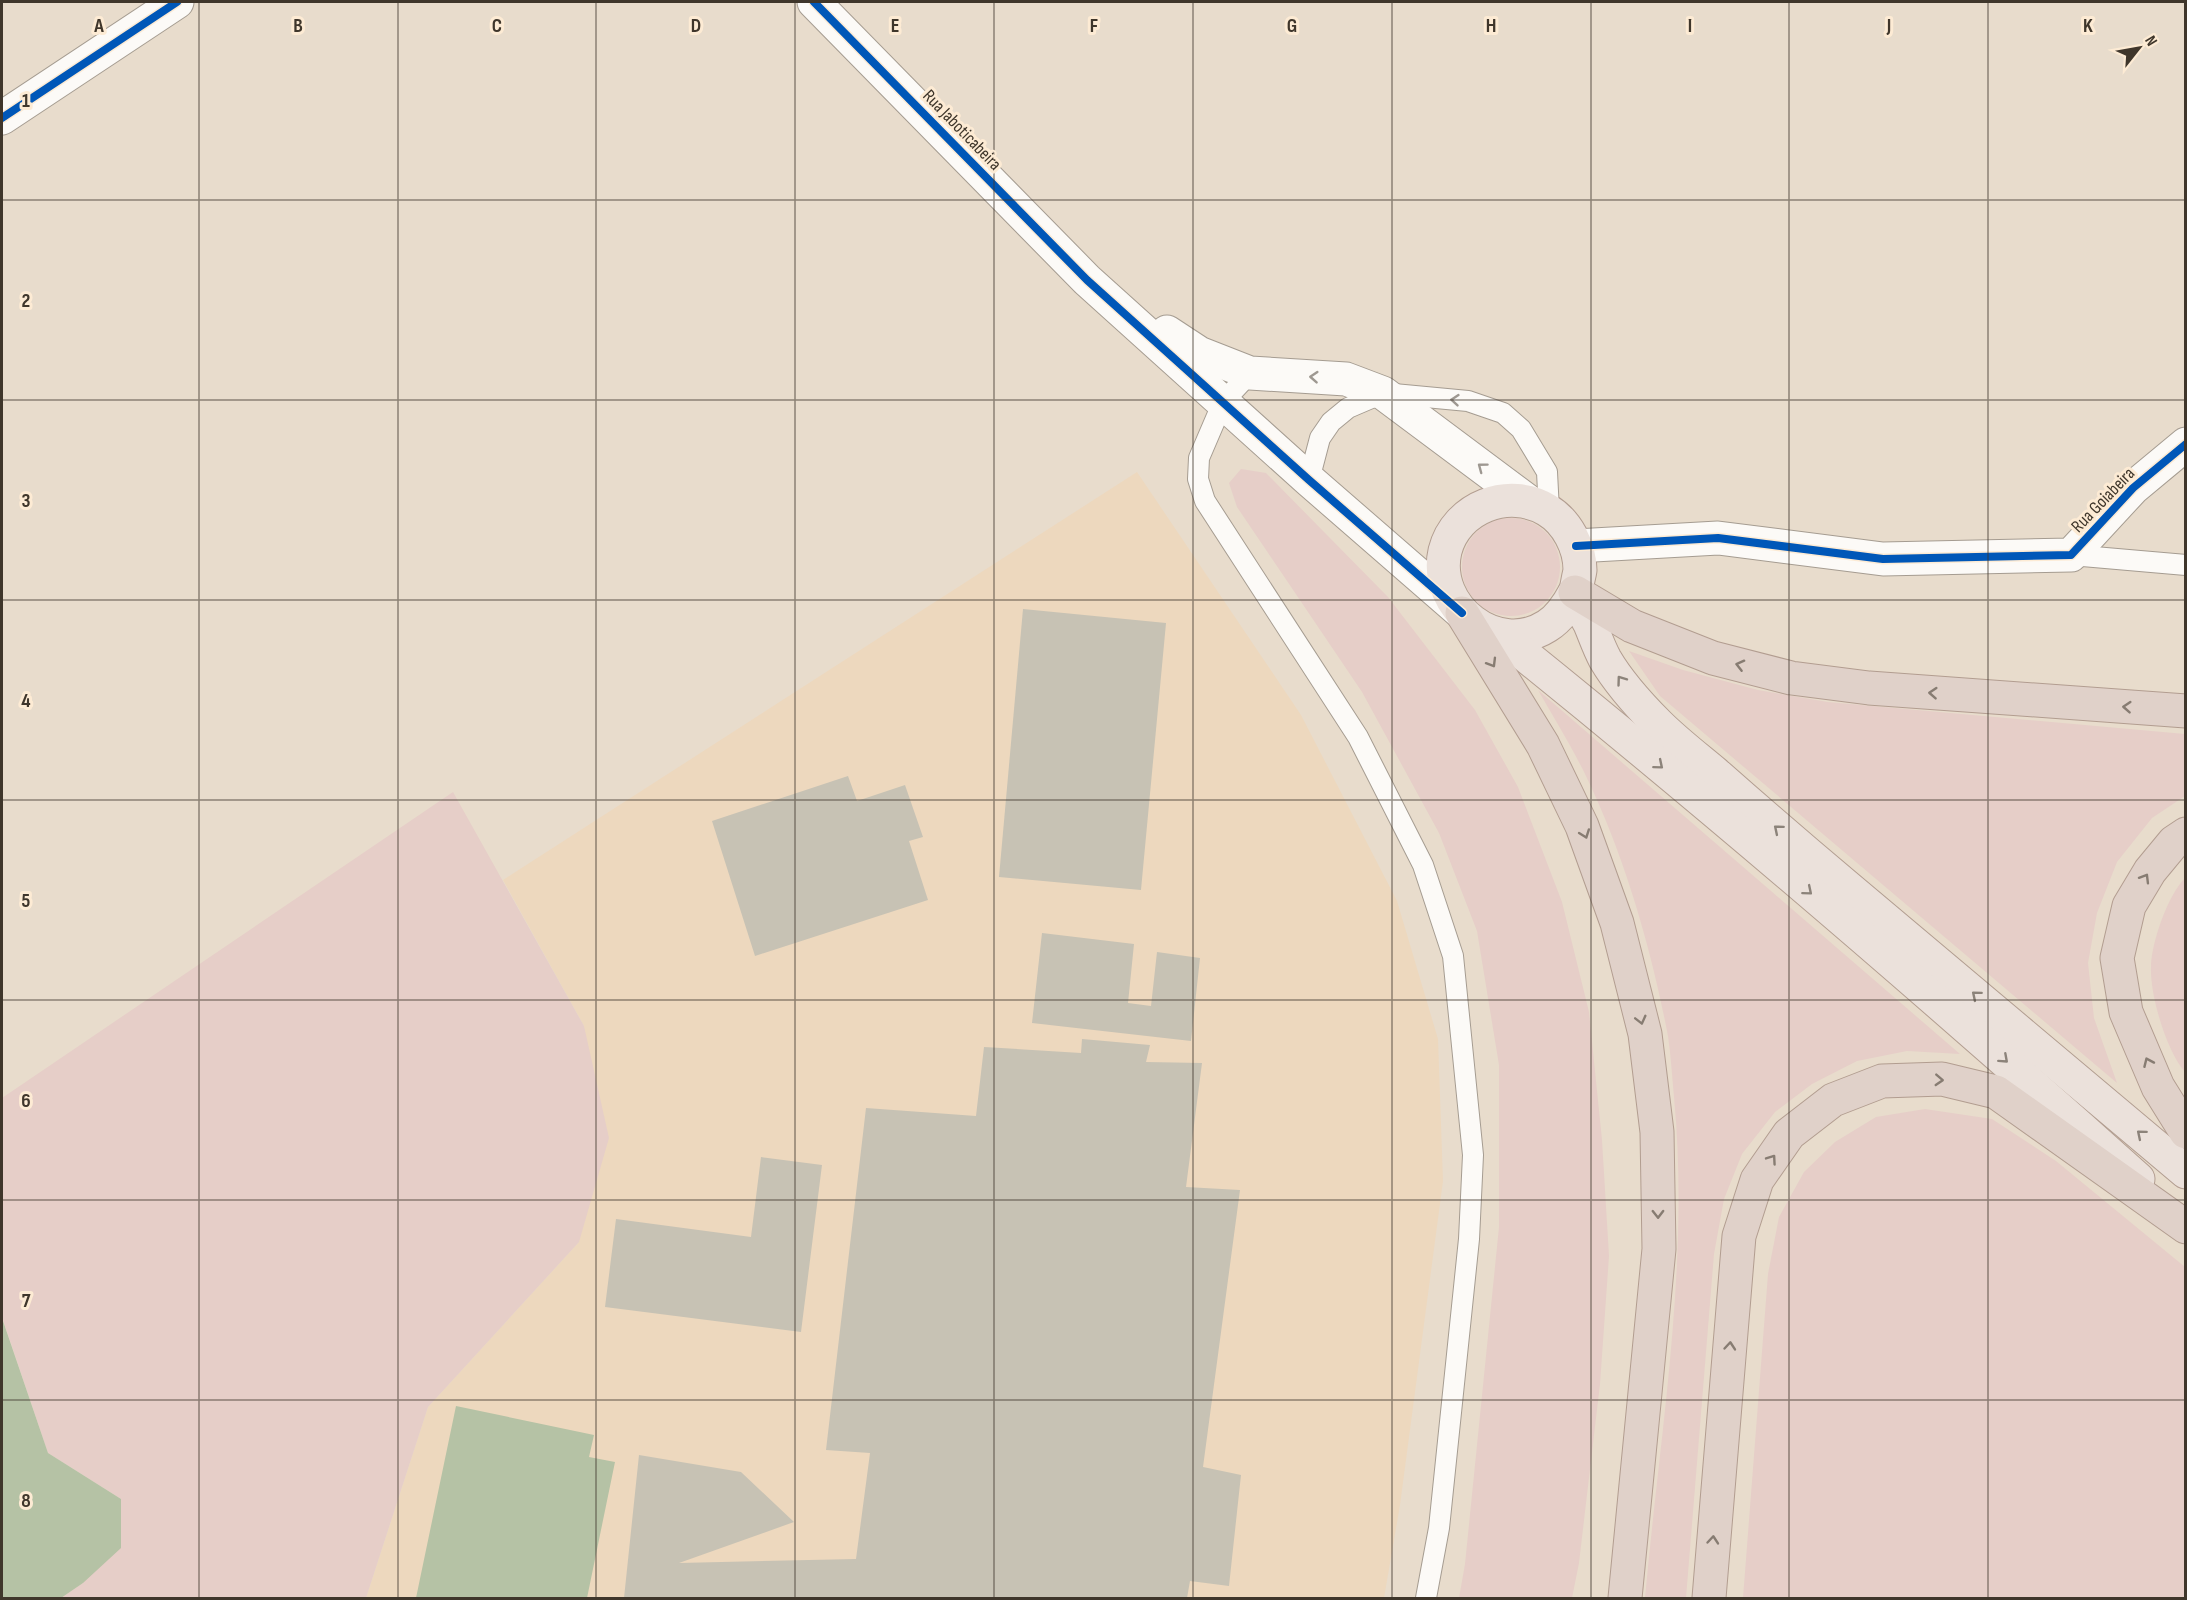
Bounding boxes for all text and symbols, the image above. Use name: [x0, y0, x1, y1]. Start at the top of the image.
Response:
text: A: [93, 14, 104, 38]
text: B: [293, 14, 303, 38]
text: C: [492, 14, 502, 38]
text: D: [691, 14, 701, 38]
text: E: [891, 14, 899, 38]
text: F: [1090, 14, 1098, 38]
text: G: [1287, 14, 1297, 38]
text: H: [1486, 14, 1496, 38]
text: I: [1688, 14, 1692, 38]
text: J: [1886, 14, 1891, 38]
text: K: [2083, 14, 2093, 38]
north arrow: [2109, 18, 2169, 78]
text: N: [2140, 32, 2161, 50]
street label: Rua Jaboticabeira: [918, 85, 1006, 175]
text: 1: [22, 89, 30, 113]
text: 2: [22, 289, 30, 313]
one-way arrow: [1310, 371, 1319, 384]
one-way arrow: [1450, 394, 1459, 407]
one-way arrow: [1478, 463, 1489, 474]
street label: Rua Goiabeira: [2067, 463, 2139, 537]
text: 3: [22, 489, 31, 513]
one-way arrow: [1485, 657, 1497, 667]
one-way arrow: [1735, 660, 1745, 673]
one-way arrow: [1617, 676, 1628, 687]
one-way arrow: [1928, 687, 1937, 700]
text: 4: [21, 689, 31, 713]
one-way arrow: [2123, 701, 2132, 714]
one-way arrow: [1652, 758, 1663, 769]
one-way arrow: [1774, 825, 1785, 836]
one-way arrow: [1577, 828, 1590, 839]
one-way arrow: [2138, 874, 2149, 885]
one-way arrow: [1801, 884, 1812, 895]
text: 5: [22, 889, 31, 913]
one-way arrow: [1972, 991, 1983, 1002]
one-way arrow: [1634, 1015, 1647, 1025]
one-way arrow: [1997, 1052, 2008, 1063]
one-way arrow: [2143, 1058, 2155, 1069]
one-way arrow: [1934, 1073, 1943, 1086]
text: 6: [21, 1089, 31, 1113]
one-way arrow: [2137, 1130, 2148, 1141]
one-way arrow: [1765, 1154, 1776, 1165]
one-way arrow: [1652, 1210, 1664, 1219]
text: 7: [22, 1289, 31, 1313]
one-way arrow: [1723, 1341, 1736, 1350]
text: 8: [21, 1489, 31, 1513]
one-way arrow: [1707, 1536, 1720, 1545]

